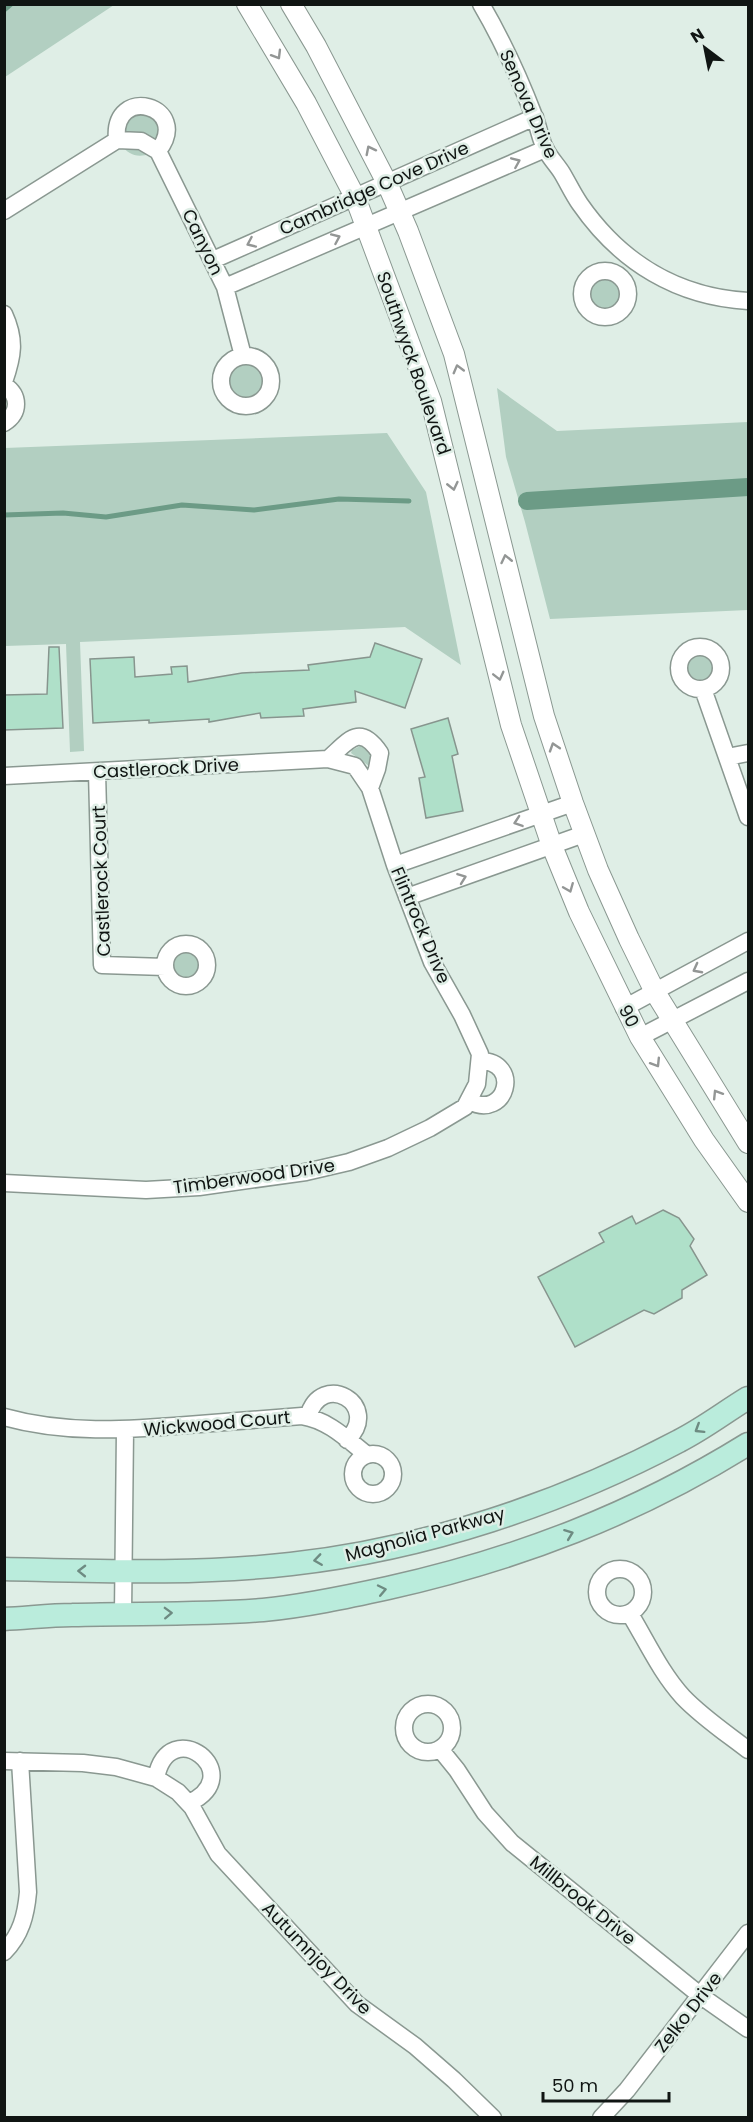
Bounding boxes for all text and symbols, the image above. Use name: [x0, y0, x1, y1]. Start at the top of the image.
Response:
north arrow: [675, 18, 735, 78]
text: N: [686, 23, 709, 49]
street label: Senova Drive: [494, 45, 564, 163]
one-way arrow: [270, 49, 282, 59]
street label: Cambridge Cove Drive: [275, 135, 473, 241]
one-way arrow: [366, 145, 378, 156]
one-way arrow: [509, 157, 520, 169]
street label: Canyon: [176, 205, 230, 279]
one-way arrow: [330, 234, 341, 246]
one-way arrow: [247, 236, 258, 248]
street label: Southwyck Boulevard: [371, 268, 457, 458]
one-way arrow: [453, 365, 466, 375]
one-way arrow: [446, 481, 459, 491]
one-way arrow: [500, 554, 513, 564]
one-way arrow: [491, 671, 504, 681]
one-way arrow: [549, 742, 562, 753]
street label: Castlerock Drive: [92, 752, 240, 784]
street label: Castlerock Court: [86, 805, 116, 957]
one-way arrow: [513, 815, 523, 828]
street label: Flintrock Drive: [385, 863, 457, 987]
one-way arrow: [456, 872, 467, 885]
one-way arrow: [562, 882, 574, 893]
one-way arrow: [693, 962, 703, 973]
street label: 90: [613, 1000, 645, 1032]
one-way arrow: [649, 1056, 660, 1067]
one-way arrow: [713, 1089, 724, 1100]
street label: Timberwood Drive: [172, 1152, 336, 1200]
street label: Wickwood Court: [143, 1404, 291, 1442]
one-way arrow: [695, 1422, 706, 1433]
street label: Magnolia Parkway: [342, 1501, 508, 1567]
one-way arrow: [563, 1529, 574, 1542]
one-way arrow: [313, 1554, 323, 1566]
one-way arrow: [77, 1565, 86, 1577]
one-way arrow: [377, 1584, 387, 1597]
one-way arrow: [163, 1606, 172, 1619]
street label: Millbrook Drive: [525, 1849, 641, 1951]
street label: Autumnjoy Drive: [257, 1896, 377, 2020]
street label: Zelko Drive: [649, 1966, 727, 2058]
scale bar: [543, 2065, 669, 2103]
text: 50 m: [552, 2073, 598, 2098]

